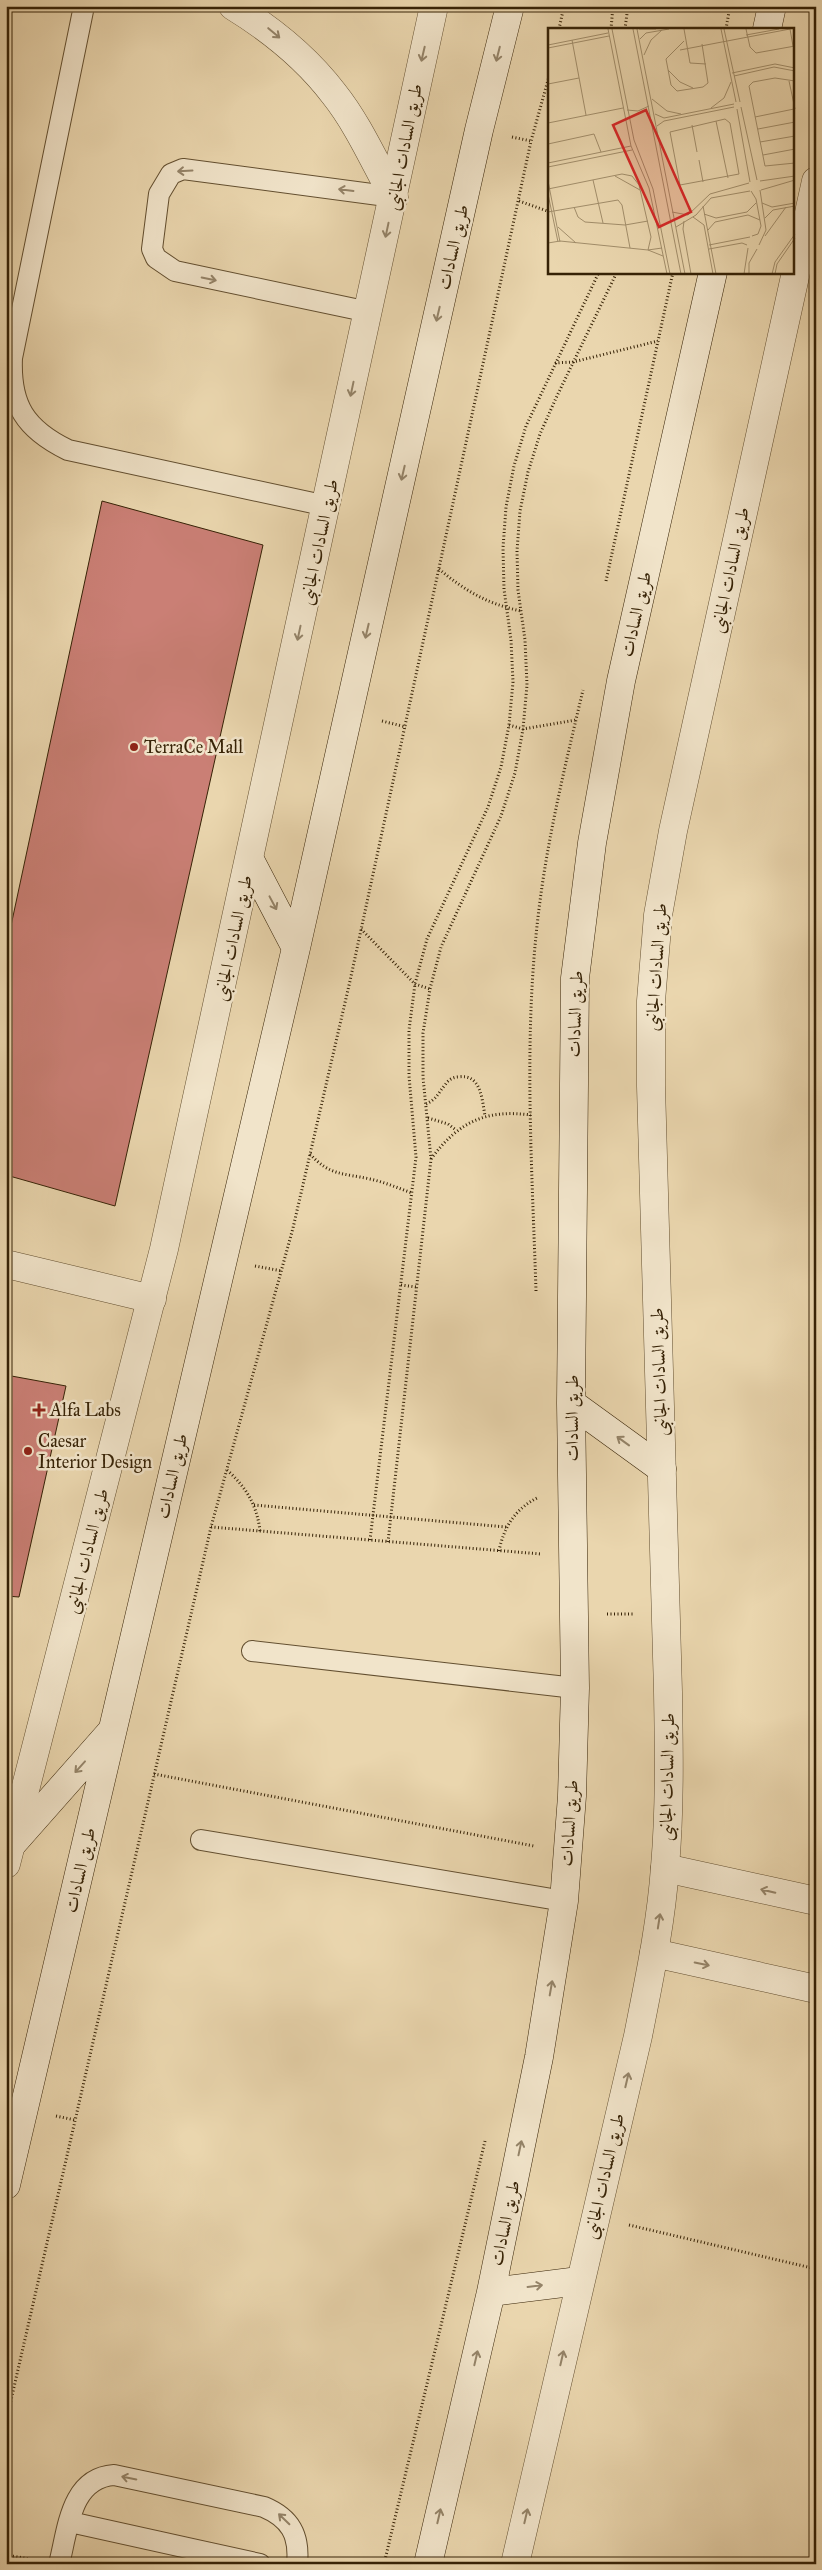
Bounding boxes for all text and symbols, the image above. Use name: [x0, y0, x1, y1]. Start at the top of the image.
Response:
one-way arrow: [267, 27, 280, 38]
inset map: [548, 28, 794, 274]
one-way arrow: [418, 45, 427, 61]
one-way arrow: [493, 45, 502, 61]
street label: طريق السادات الجانبى: [381, 82, 430, 213]
one-way arrow: [178, 166, 194, 175]
one-way arrow: [338, 185, 354, 195]
street label: طريق السادات: [433, 202, 474, 292]
one-way arrow: [382, 222, 391, 238]
one-way arrow: [201, 274, 217, 284]
one-way arrow: [433, 306, 442, 322]
one-way arrow: [347, 380, 357, 396]
one-way arrow: [397, 464, 407, 480]
street label: طريق السادات الجانبى: [295, 477, 346, 608]
street label: طريق السادات الجانبى: [706, 505, 757, 636]
street label: طريق السادات: [616, 569, 657, 659]
one-way arrow: [362, 623, 371, 639]
one-way arrow: [294, 625, 303, 641]
place label: TerraCe Mall: [144, 736, 243, 758]
marker: TerraCe Mall: [128, 741, 140, 753]
street label: طريق السادات الجانبى: [209, 873, 260, 1004]
one-way arrow: [269, 895, 278, 910]
street label: طريق السادات الجانبى: [641, 902, 674, 1032]
street label: طريق السادات: [562, 970, 589, 1058]
street label: طريق السادات الجانبى: [646, 1307, 675, 1437]
street label: طريق السادات: [561, 1375, 584, 1461]
place label: Alfa Labs: [49, 1399, 121, 1421]
marker: Alfa Labs: [32, 1403, 46, 1417]
place label: Caesar Interior Design: [38, 1430, 152, 1474]
street label: طريق السادات: [152, 1431, 193, 1521]
one-way arrow: [617, 1435, 630, 1446]
marker: Caesar Interior Design: [22, 1445, 34, 1457]
street label: طريق السادات الجانبى: [61, 1486, 116, 1617]
street label: طريق السادات الجانبى: [655, 1713, 682, 1841]
one-way arrow: [75, 1760, 86, 1773]
street label: طريق السادات: [555, 1779, 584, 1867]
street label: طريق السادات: [60, 1825, 101, 1915]
one-way arrow: [761, 1886, 777, 1895]
one-way arrow: [654, 1913, 664, 1929]
one-way arrow: [693, 1960, 709, 1969]
one-way arrow: [547, 1981, 557, 1997]
one-way arrow: [623, 2073, 632, 2089]
street label: طريق السادات الجانبى: [579, 2111, 632, 2242]
one-way arrow: [516, 2140, 526, 2156]
street label: طريق السادات: [485, 2178, 526, 2268]
one-way arrow: [527, 2281, 543, 2291]
one-way arrow: [472, 2350, 481, 2366]
one-way arrow: [558, 2350, 567, 2366]
one-way arrow: [121, 2473, 137, 2482]
one-way arrow: [435, 2509, 444, 2525]
one-way arrow: [521, 2509, 531, 2525]
one-way arrow: [278, 2513, 291, 2525]

